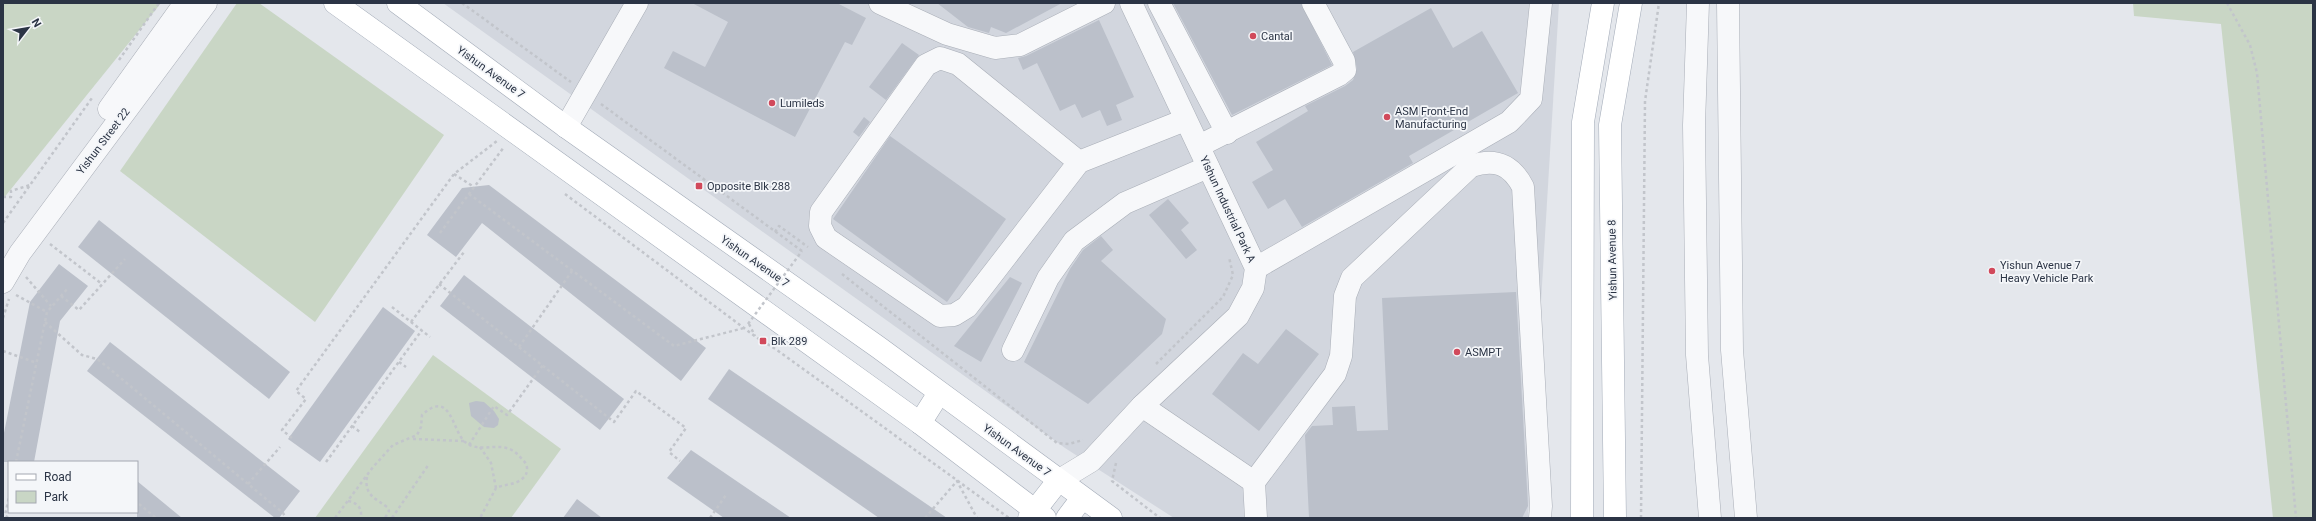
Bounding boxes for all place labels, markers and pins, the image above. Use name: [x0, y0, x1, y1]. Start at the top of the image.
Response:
place label: Cantal: [1261, 30, 1292, 43]
marker: Cantal: [1248, 31, 1258, 41]
place label: Lumileds: [780, 97, 825, 110]
marker: Lumileds: [767, 98, 777, 108]
place label: ASM Front-End Manufacturing: [1395, 105, 1468, 131]
marker: ASM Front-End Manufacturing: [1382, 112, 1392, 122]
place label: Opposite Blk 288: [707, 180, 790, 193]
marker: Opposite Blk 288: [694, 181, 704, 191]
place label: Yishun Avenue 7 Heavy Vehicle Park: [2000, 259, 2094, 285]
marker: Yishun Avenue 7 Heavy Vehicle Park: [1987, 266, 1997, 276]
place label: Blk 289: [771, 335, 807, 348]
marker: Blk 289: [758, 336, 768, 346]
place label: ASMPT: [1465, 346, 1502, 359]
marker: ASMPT: [1452, 347, 1462, 357]

